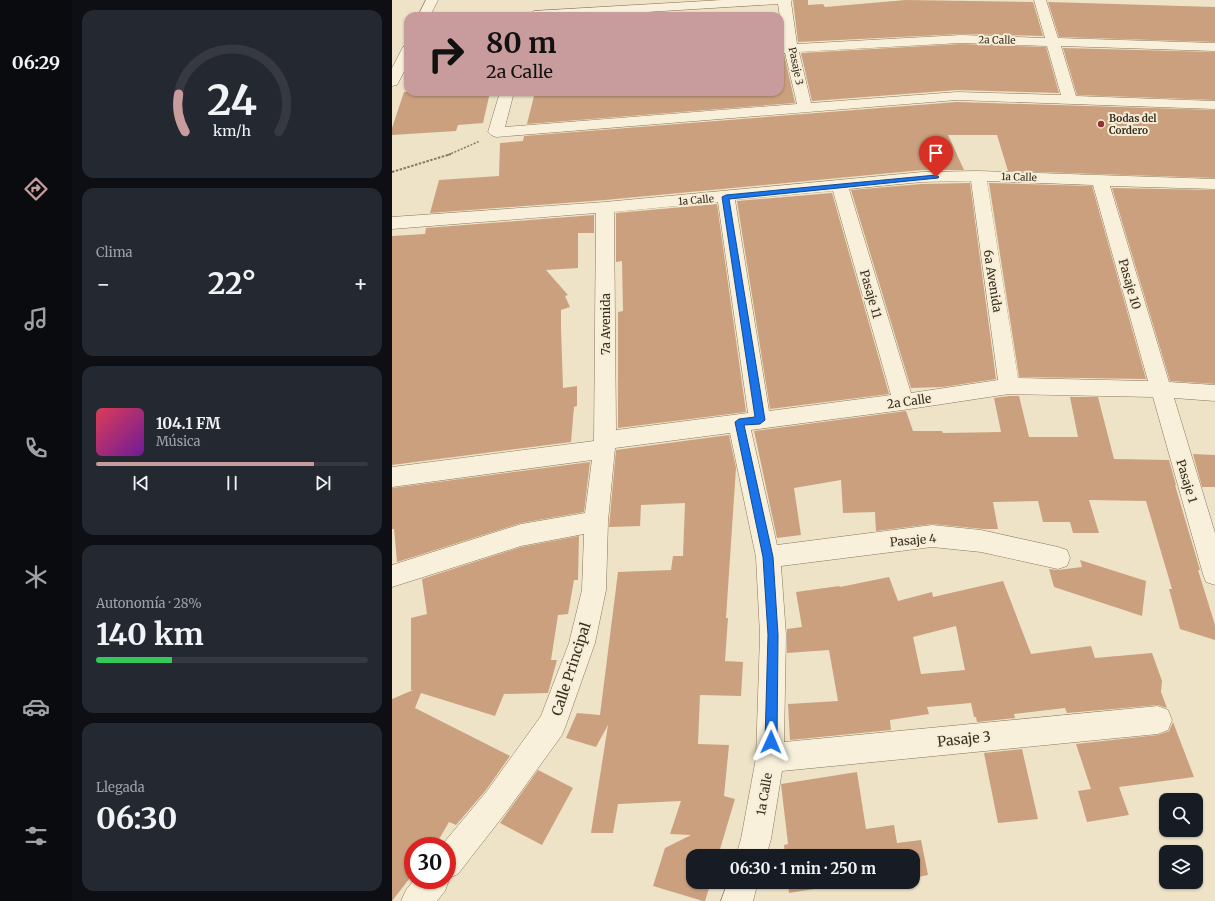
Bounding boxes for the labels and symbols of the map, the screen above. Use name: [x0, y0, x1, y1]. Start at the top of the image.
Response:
street label: 2a Calle: [978, 33, 1016, 47]
street label: Pasaje 3: [786, 46, 806, 86]
place label: Bodas del Cordero: [1109, 112, 1157, 137]
marker: Bodas del Cordero: [1096, 119, 1106, 129]
pin: [919, 136, 953, 177]
street label: 1a Calle: [1001, 170, 1037, 184]
street label: 1a Calle: [678, 192, 714, 208]
street label: 6a Avenida: [981, 249, 1005, 314]
street label: Pasaje 10: [1116, 257, 1144, 311]
street label: Pasaje 11: [857, 268, 885, 320]
street label: 7a Avenida: [598, 292, 613, 355]
street label: 2a Calle: [886, 390, 932, 412]
street label: Pasaje 1: [1173, 457, 1201, 505]
street label: Pasaje 4: [889, 530, 937, 550]
street label: Calle Principal: [547, 619, 595, 718]
position arrow: [750, 721, 792, 763]
street label: Pasaje 3: [936, 727, 992, 751]
street label: 1a Calle: [753, 772, 775, 816]
speed limit sign: 30: [404, 837, 456, 889]

